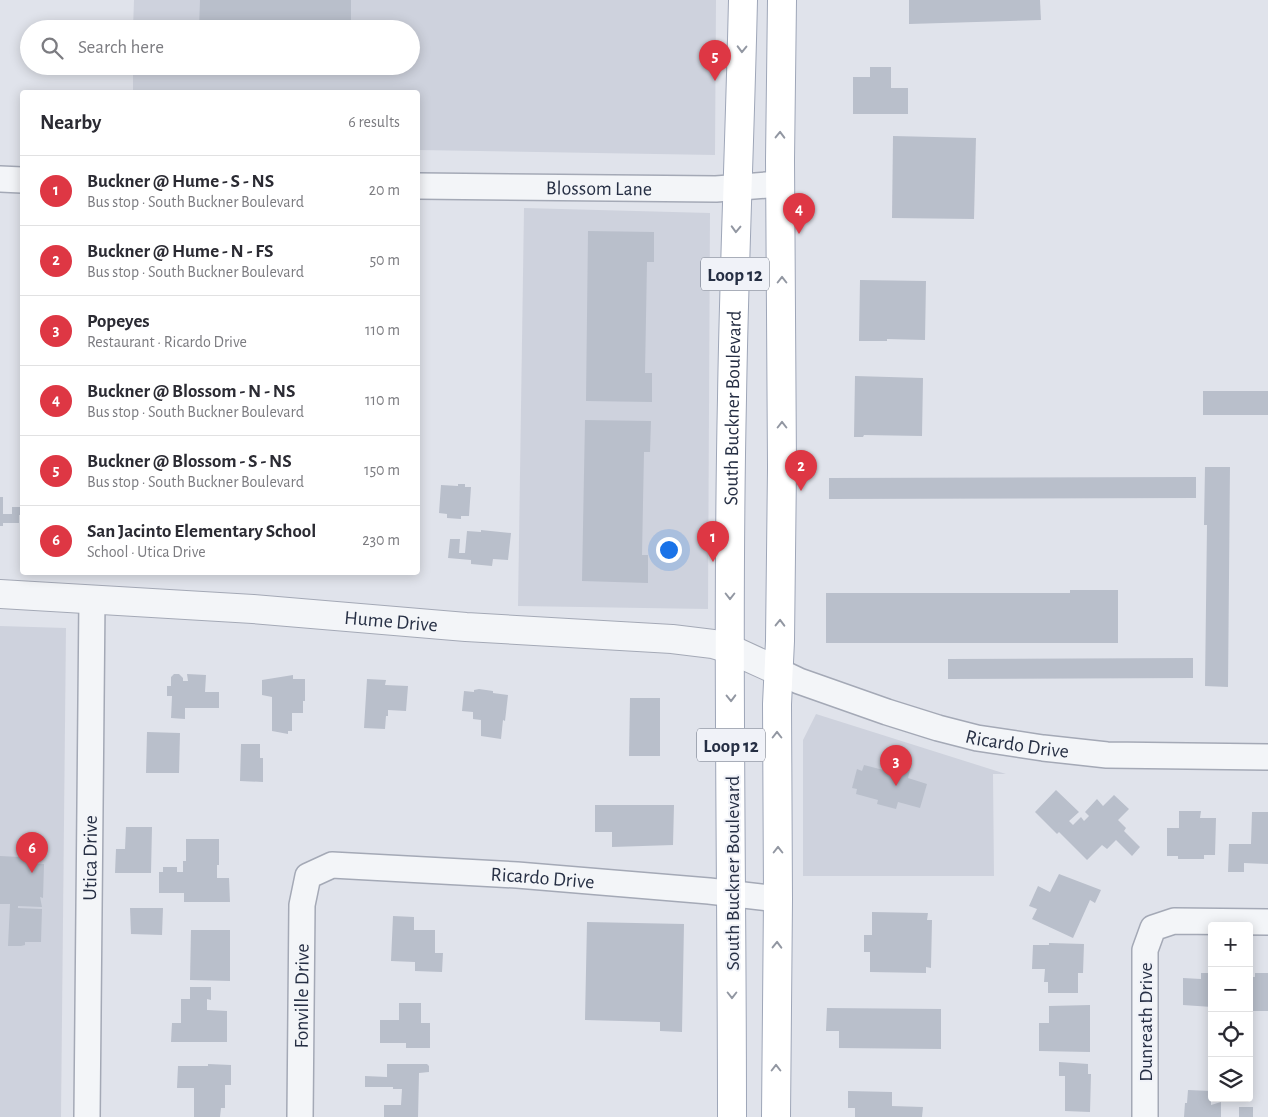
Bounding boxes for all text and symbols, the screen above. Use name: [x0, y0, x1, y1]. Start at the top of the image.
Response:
search box: [20, 20, 420, 75]
icon: search: [38, 34, 66, 62]
text: Search here: [78, 38, 164, 57]
pin: 5: [699, 40, 731, 81]
one-way arrow: [736, 45, 747, 53]
text: Nearby: [40, 112, 101, 133]
text: 6 results: [348, 114, 400, 130]
one-way arrow: [775, 131, 785, 138]
text: Buckner @ Hume - S - NS: [87, 172, 274, 191]
street label: Blossom Lane: [546, 178, 652, 199]
text: 1: [53, 182, 59, 198]
text: 20 m: [369, 182, 400, 198]
pin: 4: [783, 193, 815, 234]
text: Bus stop · South Buckner Boulevard: [87, 194, 304, 210]
one-way arrow: [731, 225, 742, 233]
text: Buckner @ Hume - N - FS: [87, 242, 273, 261]
text: 2: [52, 252, 60, 268]
text: 50 m: [369, 252, 400, 268]
road number: Loop 12: [701, 258, 769, 290]
text: Bus stop · South Buckner Boulevard: [87, 264, 304, 280]
one-way arrow: [777, 276, 787, 284]
street label: South Buckner Boulevard: [721, 310, 745, 506]
text: Popeyes: [87, 312, 150, 331]
text: 3: [53, 322, 59, 338]
text: 110 m: [365, 322, 400, 338]
text: Restaurant · Ricardo Drive: [87, 334, 247, 350]
text: Buckner @ Blossom - N - NS: [87, 382, 295, 401]
text: 4: [52, 392, 60, 408]
text: 110 m: [365, 392, 400, 408]
text: Bus stop · South Buckner Boulevard: [87, 404, 304, 420]
one-way arrow: [777, 421, 787, 428]
pin: 2: [785, 450, 817, 491]
text: Buckner @ Blossom - S - NS: [87, 452, 292, 471]
text: 5: [53, 462, 59, 478]
text: 150 m: [364, 462, 400, 478]
text: Bus stop · South Buckner Boulevard: [87, 474, 304, 490]
pin: 1: [697, 521, 729, 562]
text: San Jacinto Elementary School: [87, 522, 316, 541]
text: 6: [52, 532, 60, 548]
text: 230 m: [362, 532, 400, 548]
your location: [656, 537, 682, 563]
text: School · Utica Drive: [87, 544, 206, 560]
one-way arrow: [725, 593, 735, 601]
street label: Hume Drive: [343, 608, 438, 636]
one-way arrow: [775, 618, 785, 626]
one-way arrow: [726, 694, 736, 702]
street label: Ricardo Drive: [963, 726, 1070, 762]
road number: Loop 12: [697, 728, 765, 762]
one-way arrow: [772, 731, 782, 738]
pin: 3: [880, 745, 912, 786]
street label: South Buckner Boulevard: [723, 776, 743, 970]
street label: Utica Drive: [80, 815, 101, 901]
pin: 6: [16, 832, 48, 873]
one-way arrow: [773, 846, 783, 854]
street label: Ricardo Drive: [490, 865, 595, 892]
map controls: [1208, 922, 1253, 1102]
button: +: [1208, 922, 1253, 967]
one-way arrow: [772, 940, 782, 948]
street label: Fonville Drive: [292, 943, 313, 1049]
street label: Dunreath Drive: [1136, 962, 1156, 1082]
button: −: [1208, 967, 1253, 1012]
one-way arrow: [727, 992, 737, 1000]
button: locate: [1208, 1012, 1253, 1057]
button: layers: [1208, 1057, 1253, 1102]
one-way arrow: [771, 1064, 781, 1072]

